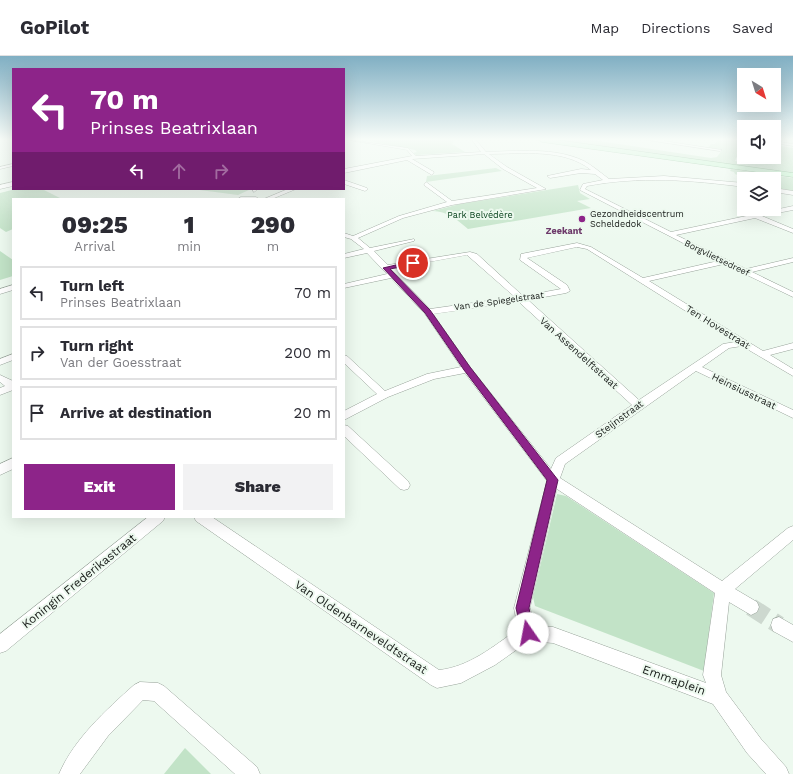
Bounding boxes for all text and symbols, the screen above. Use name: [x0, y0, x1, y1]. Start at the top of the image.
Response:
text: GoPilot: [20, 16, 89, 39]
text: Map: [591, 20, 619, 36]
text: Directions: [641, 20, 710, 36]
text: Saved: [732, 20, 773, 36]
north arrow: [737, 68, 781, 112]
map controls: [737, 68, 781, 216]
text: 70 m: [90, 83, 159, 116]
icon: left: [24, 84, 76, 136]
text: Prinses Beatrixlaan: [90, 117, 258, 138]
button: sound: [737, 120, 781, 164]
icon: left: [126, 160, 148, 182]
icon: ahead: [168, 160, 190, 182]
icon: right: [210, 160, 232, 182]
button: layers: [737, 172, 781, 216]
place label: Gezondheidscentrum Scheldedok: [590, 209, 684, 229]
park label: Park Belvédère: [447, 210, 513, 220]
text: 09:25: [62, 211, 128, 239]
text: 1: [184, 211, 195, 239]
text: 290: [251, 211, 295, 239]
marker: Gezondheidscentrum Scheldedok: [577, 214, 587, 224]
district label: Zeekant: [546, 226, 582, 236]
street label: Borgvlietsedreef: [683, 238, 752, 278]
text: Arrival: [74, 239, 115, 254]
text: min: [177, 239, 201, 254]
text: m: [267, 239, 279, 254]
pin: [396, 246, 430, 280]
icon: arrive: [402, 252, 424, 274]
text: Turn left: [60, 277, 124, 295]
icon: left: [26, 282, 48, 304]
text: 70 m: [294, 284, 331, 302]
street label: Van de Spiegelstraat: [454, 290, 545, 312]
text: Prinses Beatrixlaan: [60, 295, 181, 310]
street label: Ten Hovestraat: [684, 303, 753, 352]
street label: Van Assendelftstraat: [538, 315, 621, 391]
text: Turn right: [60, 337, 133, 355]
icon: right: [26, 342, 48, 364]
text: 200 m: [284, 344, 331, 362]
text: Van der Goesstraat: [60, 355, 181, 370]
street label: Heinsiusstraat: [710, 371, 779, 412]
street label: Steijnstraat: [593, 397, 646, 440]
icon: arrive: [26, 402, 48, 424]
text: Arrive at destination: [60, 404, 212, 422]
text: 20 m: [294, 404, 331, 422]
button: Exit: [24, 464, 175, 510]
button: Share: [183, 464, 333, 510]
street label: Koningin Frederikastraat: [19, 531, 139, 631]
street label: Van Oldenbarneveldtstraat: [292, 577, 430, 677]
position arrow: [507, 612, 549, 654]
street label: Emmaplein: [641, 662, 707, 698]

